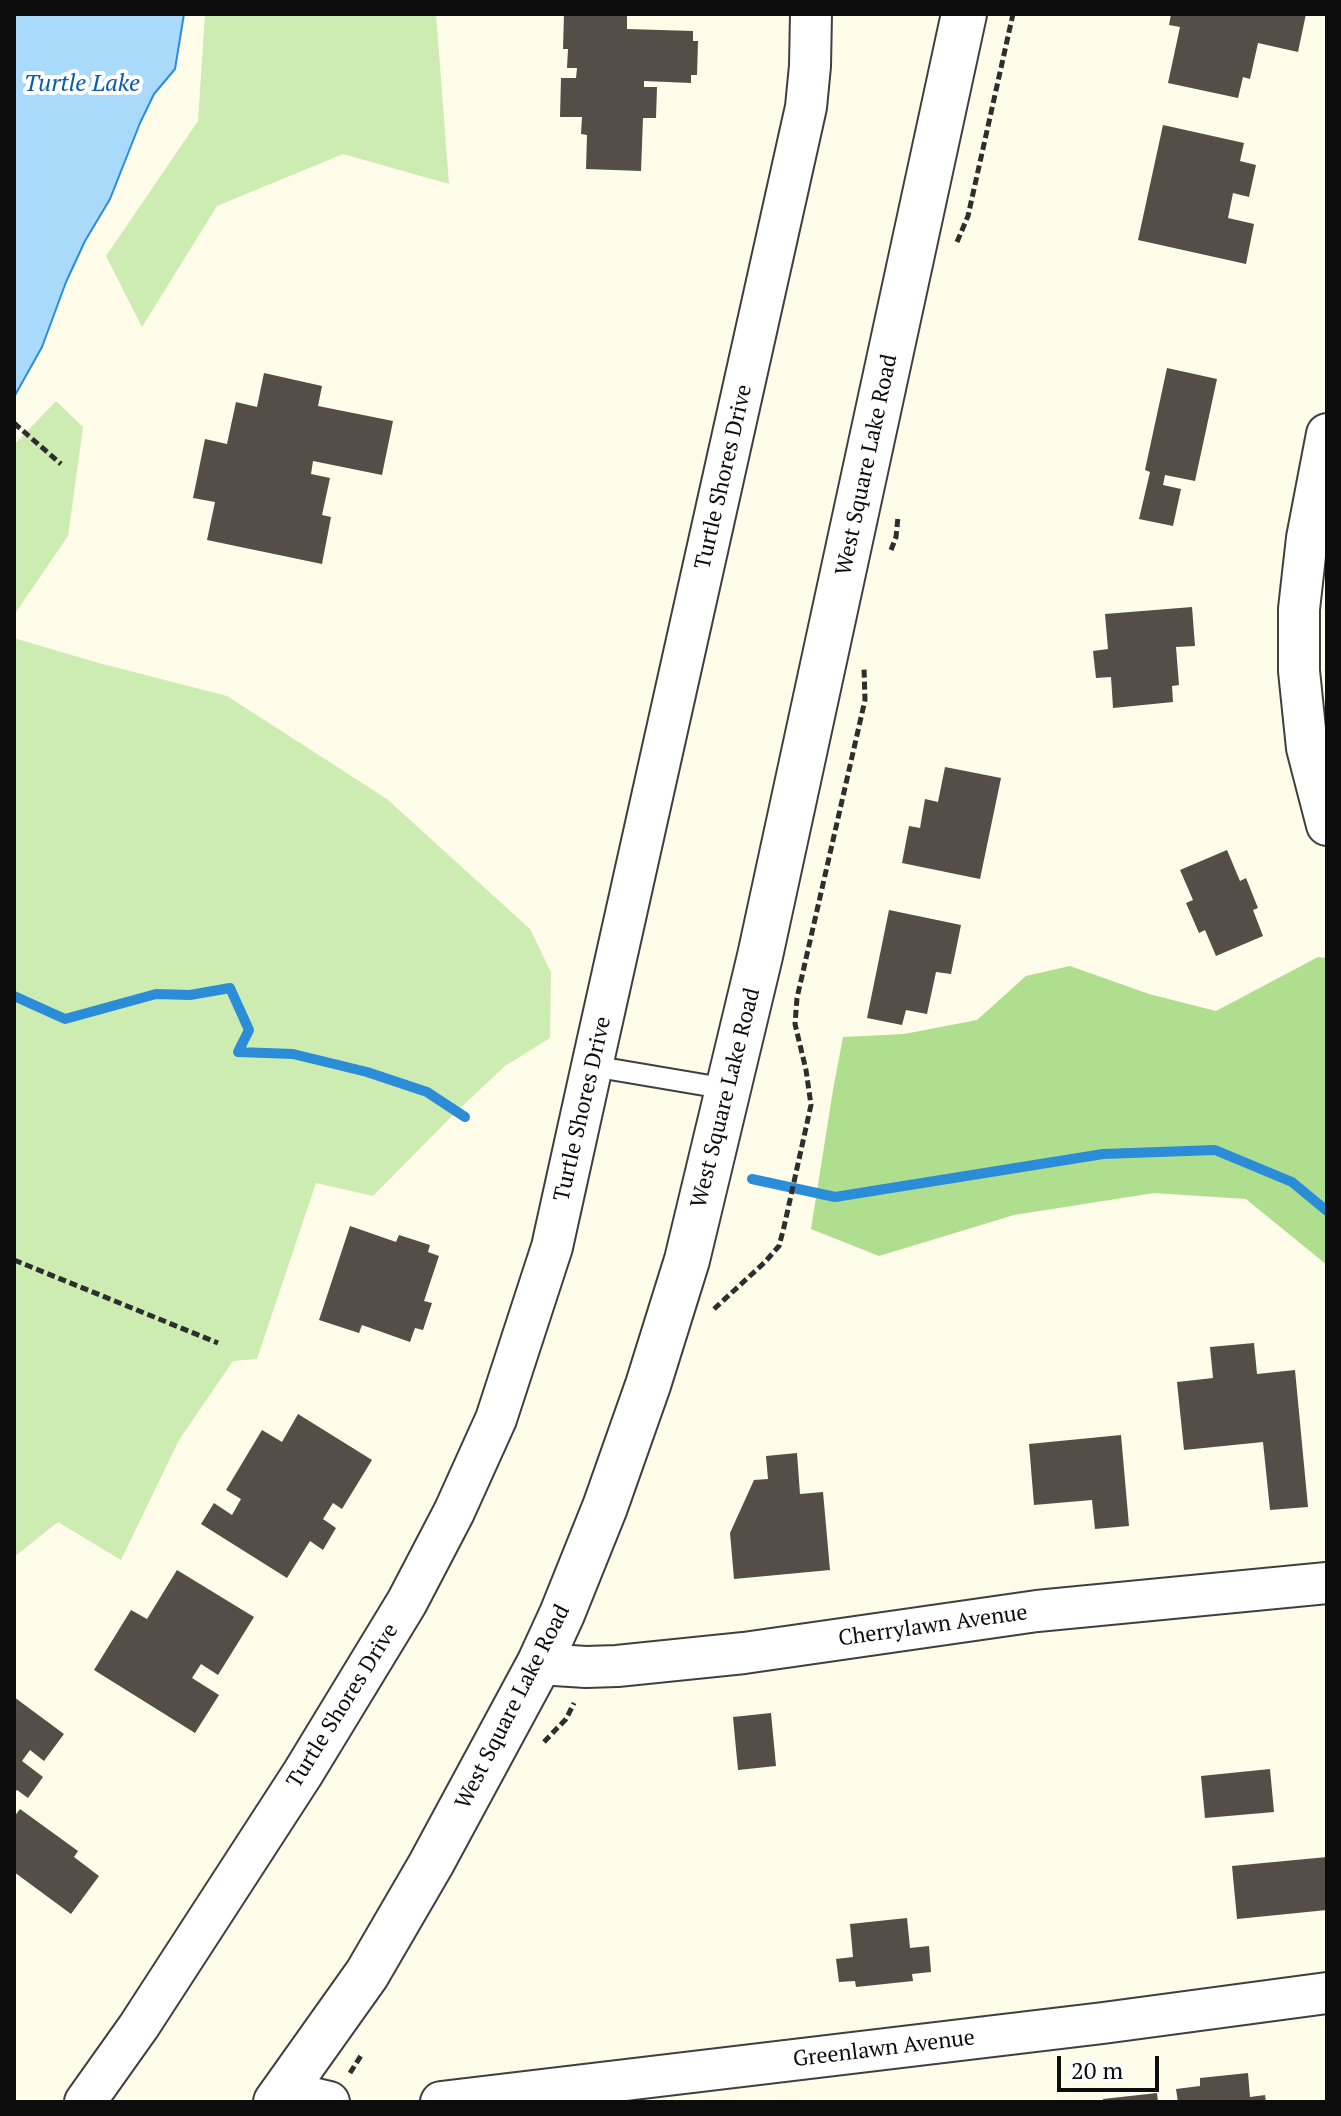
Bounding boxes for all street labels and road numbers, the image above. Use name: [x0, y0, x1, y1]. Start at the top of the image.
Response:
street label: West Square Lake Road: [831, 352, 903, 578]
street label: Turtle Shores Drive: [690, 382, 758, 572]
street label: West Square Lake Road: [686, 985, 766, 1211]
street label: Turtle Shores Drive: [549, 1014, 617, 1204]
street label: Cherrylawn Avenue: [837, 1600, 1029, 1652]
street label: West Square Lake Road: [450, 1601, 576, 1813]
street label: Turtle Shores Drive: [282, 1619, 404, 1793]
street label: Greenlawn Avenue: [792, 2025, 976, 2073]

